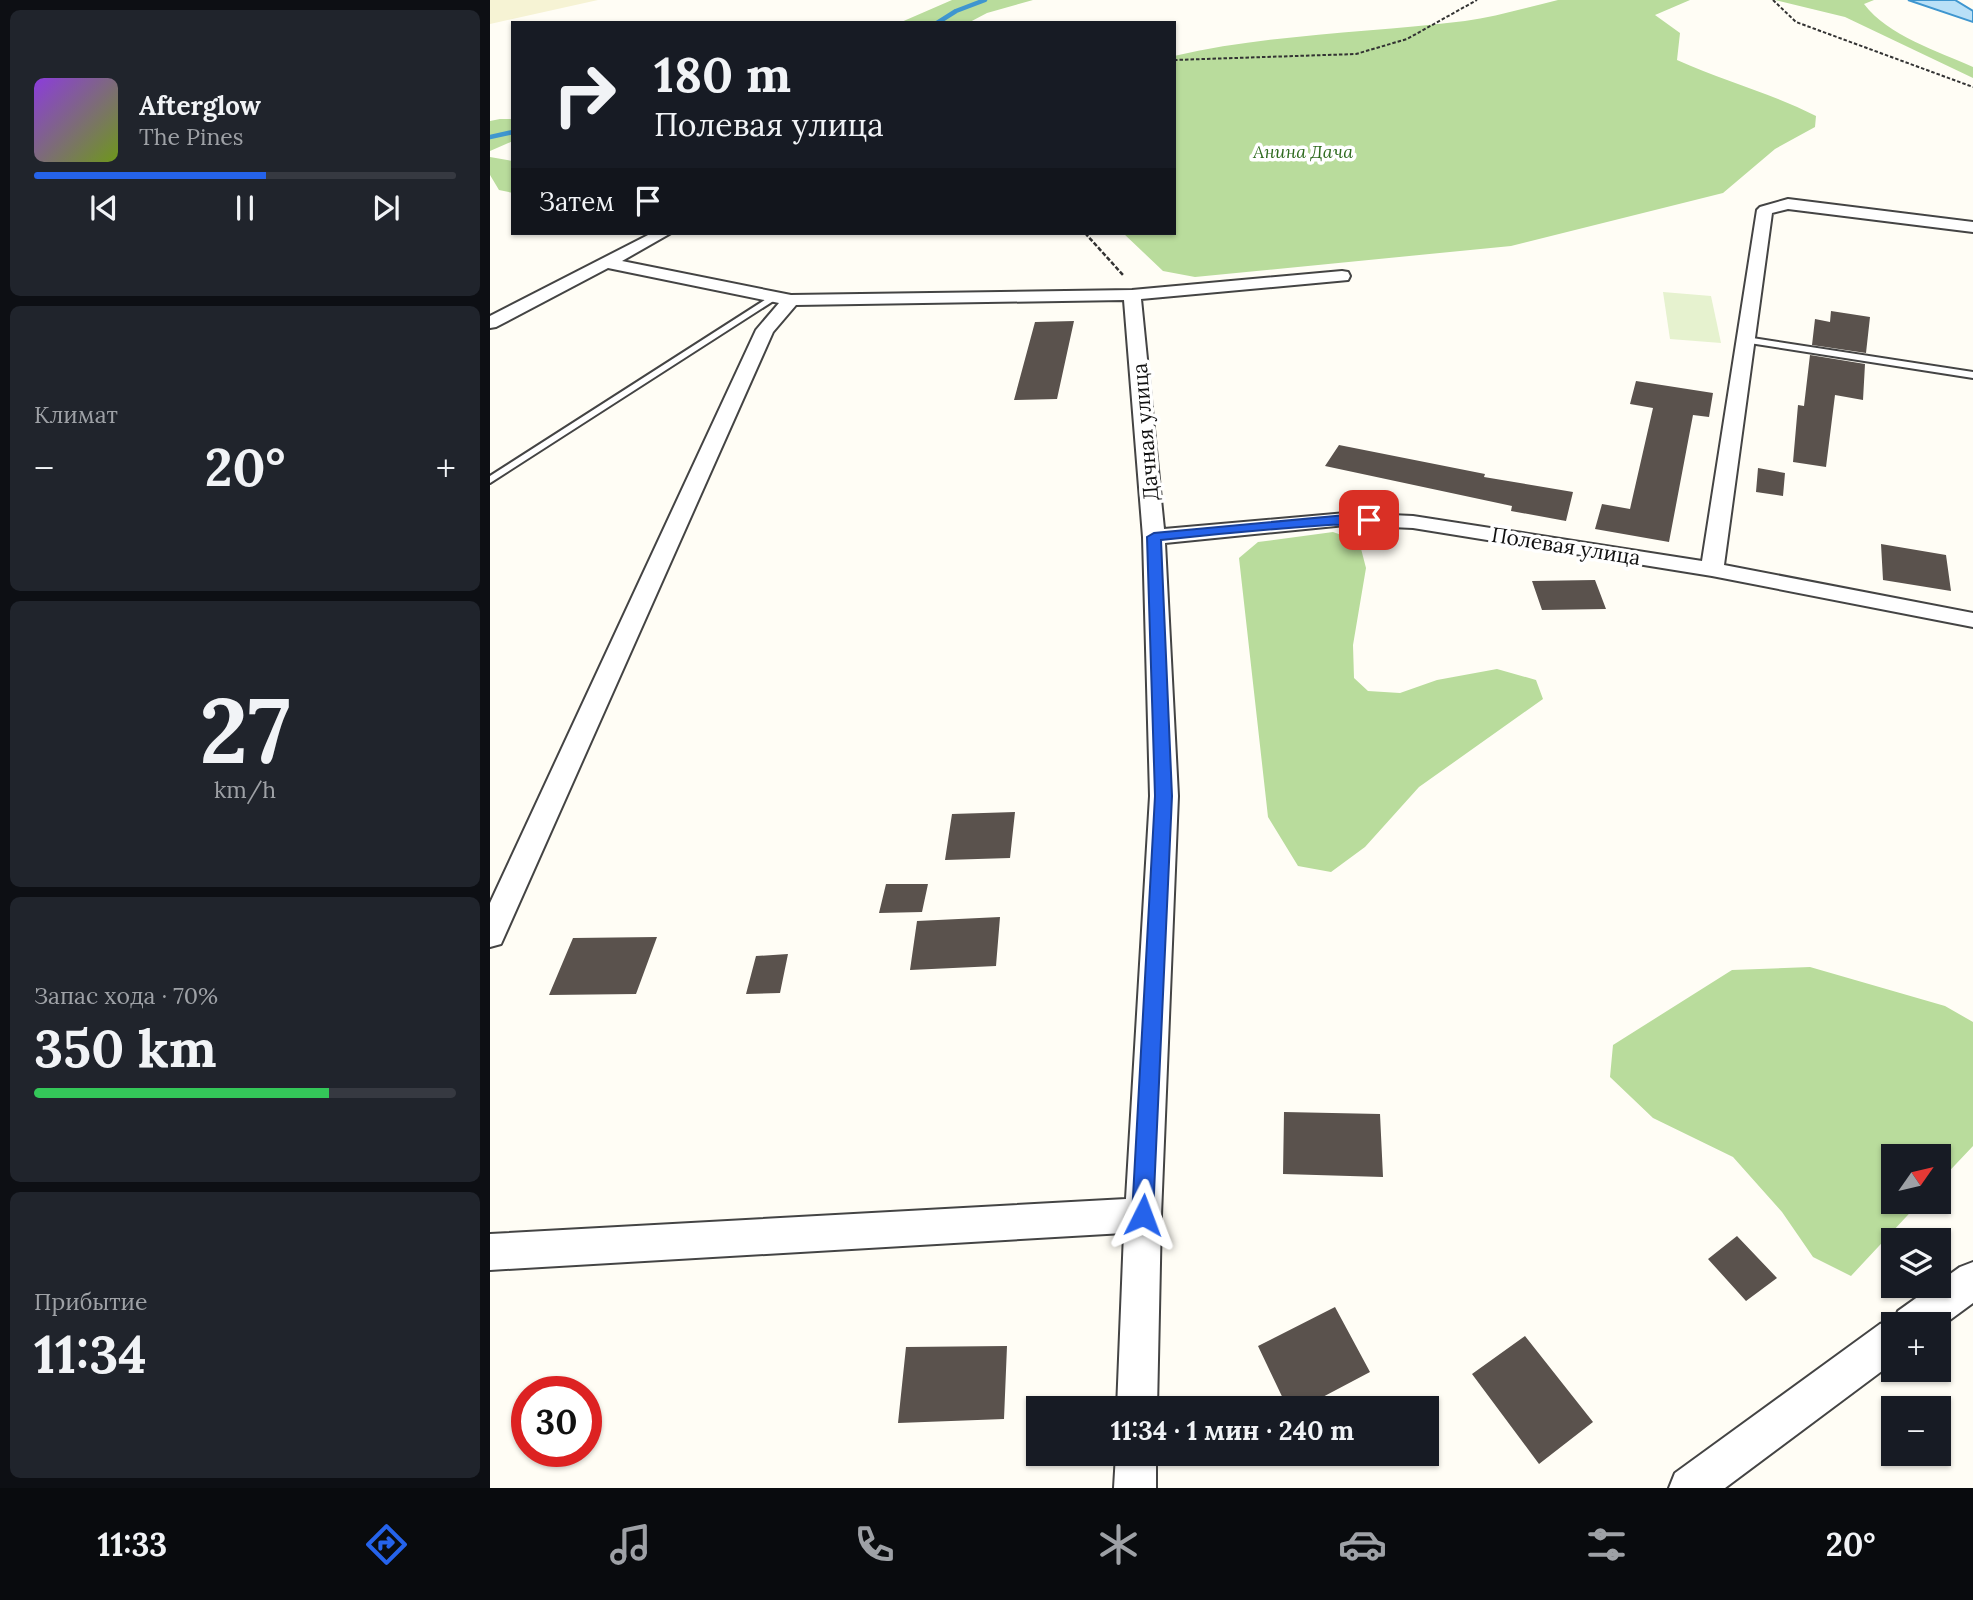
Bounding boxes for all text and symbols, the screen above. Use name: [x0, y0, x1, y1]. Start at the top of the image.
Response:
text: 180 m: [654, 43, 791, 105]
icon: right: [539, 49, 630, 140]
text: Afterglow: [139, 89, 261, 122]
text: Полевая улица: [654, 104, 884, 145]
text: The Pines: [139, 122, 244, 151]
park label: Анина Дача: [1252, 140, 1353, 163]
icon: arrive: [629, 182, 667, 220]
text: Затем: [539, 185, 615, 218]
icon: previous: [85, 189, 123, 227]
icon: pause: [226, 189, 264, 227]
icon: next: [367, 189, 405, 227]
street label: Дачная улица: [1126, 362, 1164, 502]
text: Климат: [34, 400, 118, 429]
text: 20°: [205, 434, 285, 500]
text: −: [34, 444, 54, 492]
text: +: [436, 444, 456, 492]
pin: [1339, 490, 1399, 550]
icon: arrive: [1350, 501, 1388, 539]
street label: Полевая улица: [1489, 521, 1643, 571]
text: 27: [199, 671, 291, 788]
text: km/h: [214, 775, 276, 804]
text: Запас хода · 70%: [34, 981, 218, 1010]
text: 350 km: [34, 1015, 217, 1081]
north arrow: [1881, 1144, 1951, 1214]
map controls: [1881, 1144, 1951, 1466]
position arrow: [1106, 1178, 1180, 1252]
button: layers: [1881, 1228, 1951, 1298]
text: Прибытие: [34, 1287, 148, 1316]
button: +: [1881, 1312, 1951, 1382]
text: 11:34: [34, 1321, 147, 1387]
speed limit sign: 30: [511, 1376, 602, 1467]
button: −: [1881, 1396, 1951, 1466]
text: 11:34 · 1 мин · 240 m: [1111, 1414, 1354, 1447]
icon: directions: [362, 1520, 411, 1569]
icon: music: [606, 1520, 655, 1569]
icon: phone: [850, 1520, 899, 1569]
icon: climate: [1094, 1520, 1143, 1569]
icon: car: [1338, 1520, 1387, 1569]
icon: filters: [1582, 1520, 1631, 1569]
text: 11:33: [97, 1524, 167, 1565]
text: 20°: [1826, 1524, 1876, 1565]

